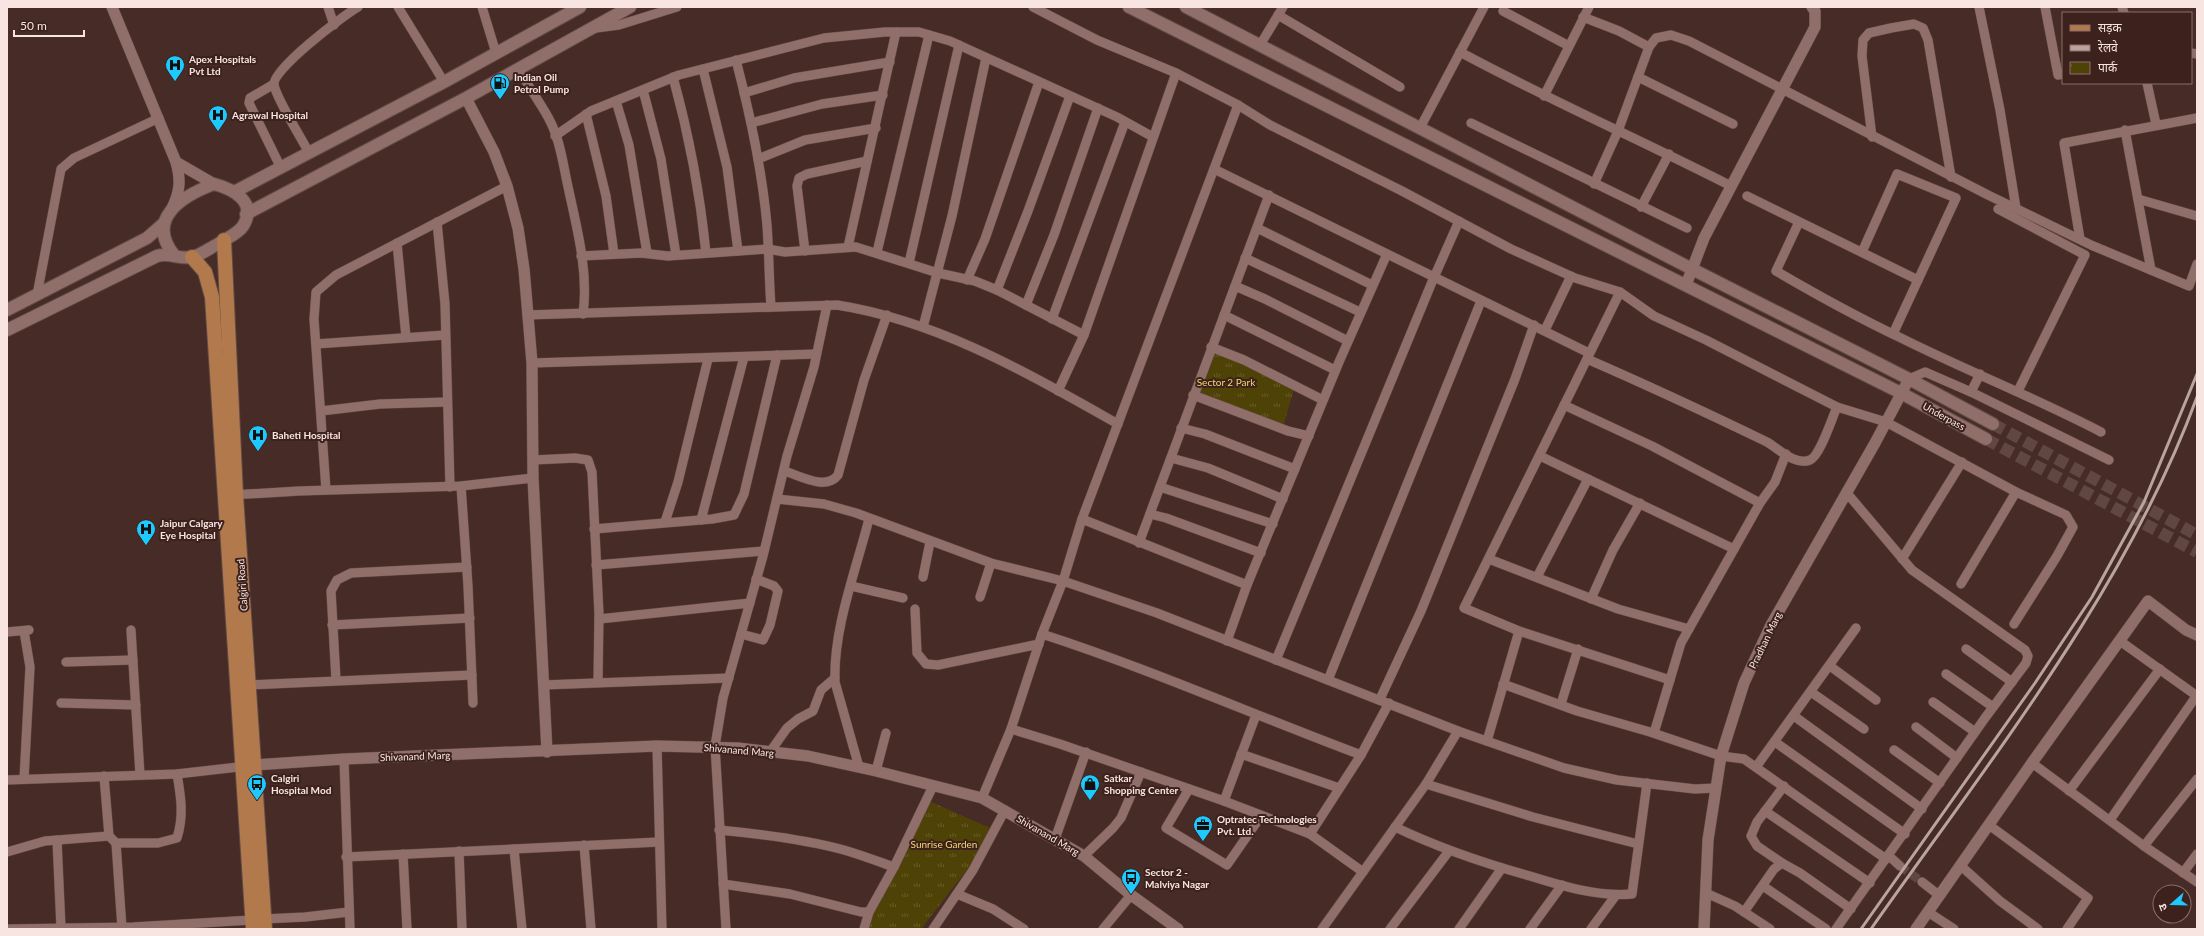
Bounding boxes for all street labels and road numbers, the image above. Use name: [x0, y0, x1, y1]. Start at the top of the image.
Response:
street label: Underpass: [1921, 399, 1967, 433]
street label: Calgiri Road: [234, 558, 250, 612]
street label: Pradhan Marg: [1746, 610, 1784, 670]
street label: Shivanand Marg: [703, 741, 775, 759]
street label: Shivanand Marg: [380, 749, 450, 763]
street label: Shivanand Marg: [1014, 812, 1082, 858]

